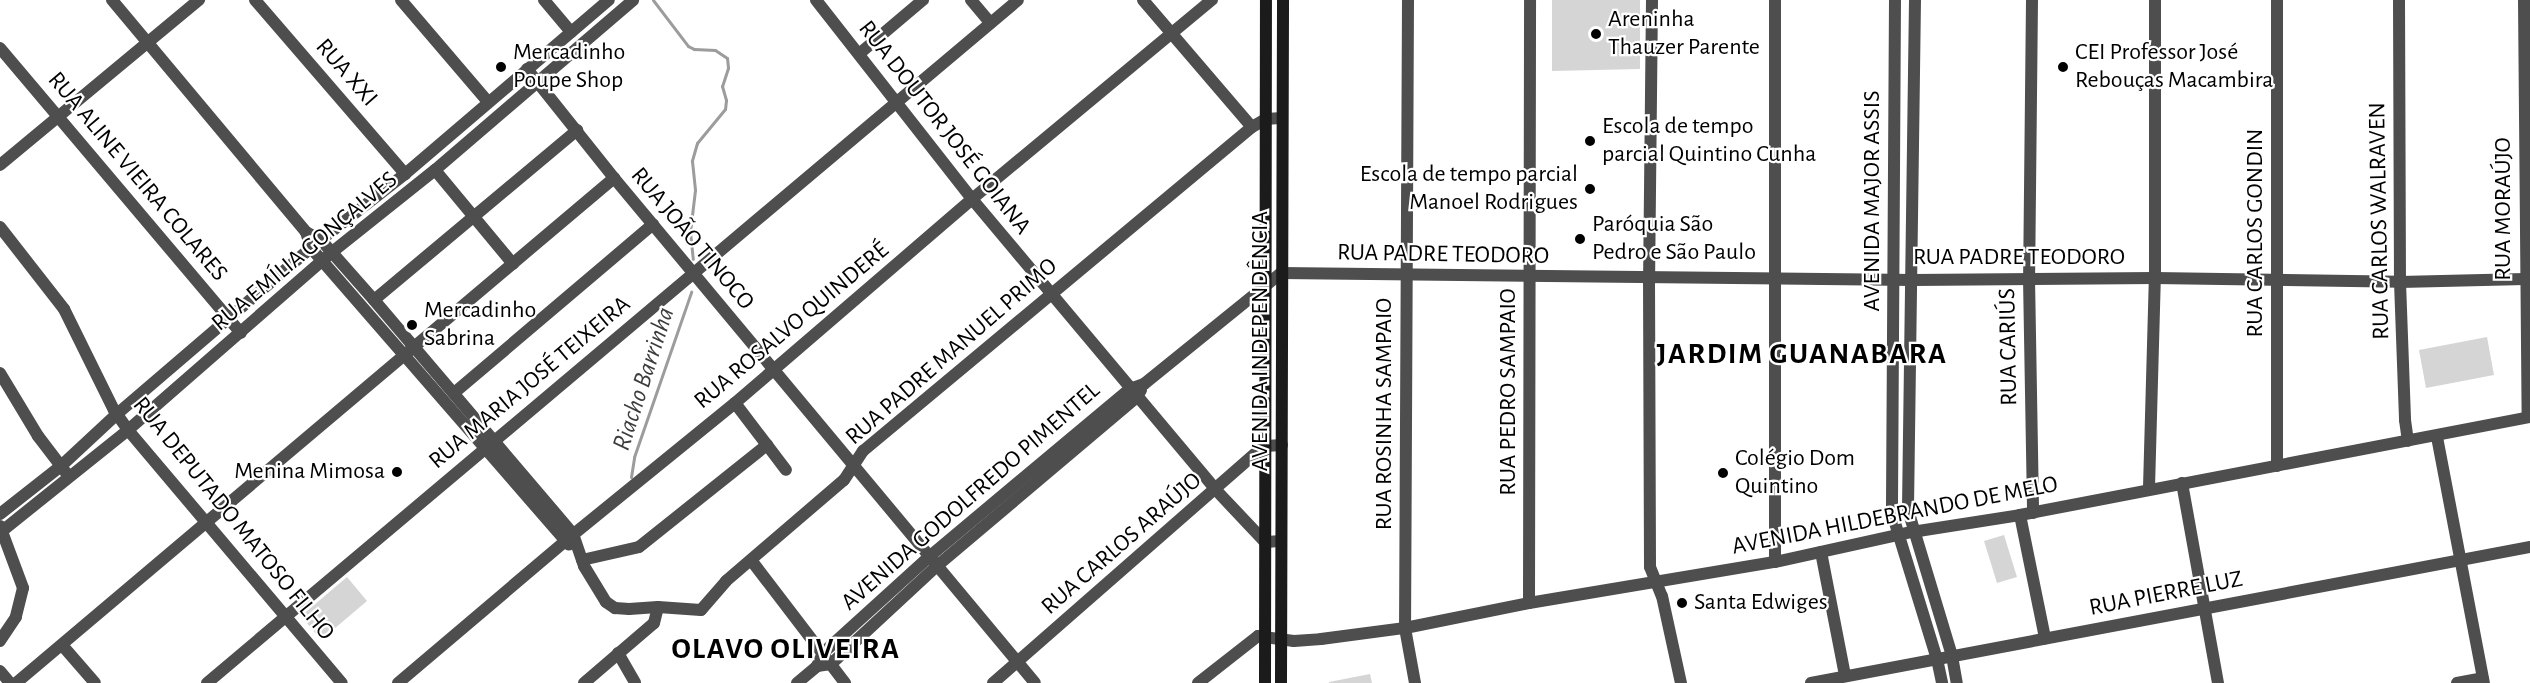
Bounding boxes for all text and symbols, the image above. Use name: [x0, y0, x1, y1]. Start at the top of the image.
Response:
place label: Areninha Thauzer Parente: [1608, 6, 1760, 62]
street label: RUA DOUTOR JOSÉ GOIANA: [851, 15, 1037, 241]
marker: Areninha Thauzer Parente: [1589, 27, 1603, 41]
street label: RUA XXI: [309, 33, 383, 113]
place label: Mercadinho Poupe Shop: [513, 39, 625, 95]
place label: CEI Professor José Rebouças Macambira: [2075, 39, 2273, 95]
marker: Mercadinho Poupe Shop: [494, 60, 508, 74]
marker: CEI Professor José Rebouças Macambira: [2056, 60, 2070, 74]
street label: RUA ALINE VIEIRA COLARES: [41, 66, 233, 288]
street label: AVENIDA MAJOR ASSIS: [1859, 91, 1887, 311]
street label: RUA CARLOS WALRAVEN: [2364, 102, 2396, 340]
place label: Escola de tempo parcial Quintino Cunha: [1602, 113, 1816, 169]
street label: RUA CARLOS GONDIN: [2242, 129, 2270, 337]
marker: Escola de tempo parcial Quintino Cunha: [1583, 134, 1597, 148]
street label: RUA MORAÚJO: [2490, 137, 2518, 281]
place label: Escola de tempo parcial Manoel Rodrigues: [1360, 161, 1578, 217]
street label: RUA JOÃO TINOCO: [624, 162, 760, 316]
street label: RUA EMÍLIA GONÇALVES: [206, 166, 404, 338]
marker: Escola de tempo parcial Manoel Rodrigues: [1583, 182, 1597, 196]
street label: AVENIDA INDEPENDÊNCIA: [1247, 211, 1275, 471]
place label: Paróquia São Pedro e São Paulo: [1592, 211, 1756, 267]
marker: Paróquia São Pedro e São Paulo: [1573, 232, 1587, 246]
street label: RUA ROSALVO QUINDERÉ: [689, 236, 895, 416]
street label: RUA PADRE TEODORO: [1337, 239, 1549, 271]
street label: RUA PADRE TEODORO: [1913, 244, 2125, 272]
street label: RUA PADRE MANUEL PRIMO: [840, 252, 1064, 452]
street label: RUA PEDRO SAMPAIO: [1495, 288, 1523, 496]
street label: RUA CARIÚS: [1994, 288, 2024, 406]
street label: RUA MARIA JOSÉ TEIXEIRA: [423, 290, 637, 476]
place label: Mercadinho Sabrina: [424, 297, 536, 353]
street label: RUA ROSINHA SAMPAIO: [1371, 298, 1399, 530]
water label: Riacho Barrinha: [606, 303, 682, 455]
marker: Mercadinho Sabrina: [405, 318, 419, 332]
district label: JARDIM GUANABARA: [1657, 336, 1947, 372]
street label: AVENIDA GODOLFREDO PIMENTEL: [836, 377, 1106, 617]
street label: RUA DEPUTADO MATOSO FILHO: [126, 391, 340, 647]
place label: Colégio Dom Quintino: [1735, 445, 1855, 501]
place label: Menina Mimosa: [234, 458, 385, 486]
marker: Menina Mimosa: [390, 465, 404, 479]
marker: Colégio Dom Quintino: [1716, 466, 1730, 480]
street label: RUA CARLOS ARAÚJO: [1036, 467, 1208, 621]
street label: AVENIDA HILDEBRANDO DE MELO: [1730, 470, 2060, 562]
street label: RUA PIERRE LUZ: [2087, 565, 2245, 623]
place label: Santa Edwiges: [1694, 589, 1828, 617]
marker: Santa Edwiges: [1675, 596, 1689, 610]
district label: OLAVO OLIVEIRA: [671, 631, 901, 667]

